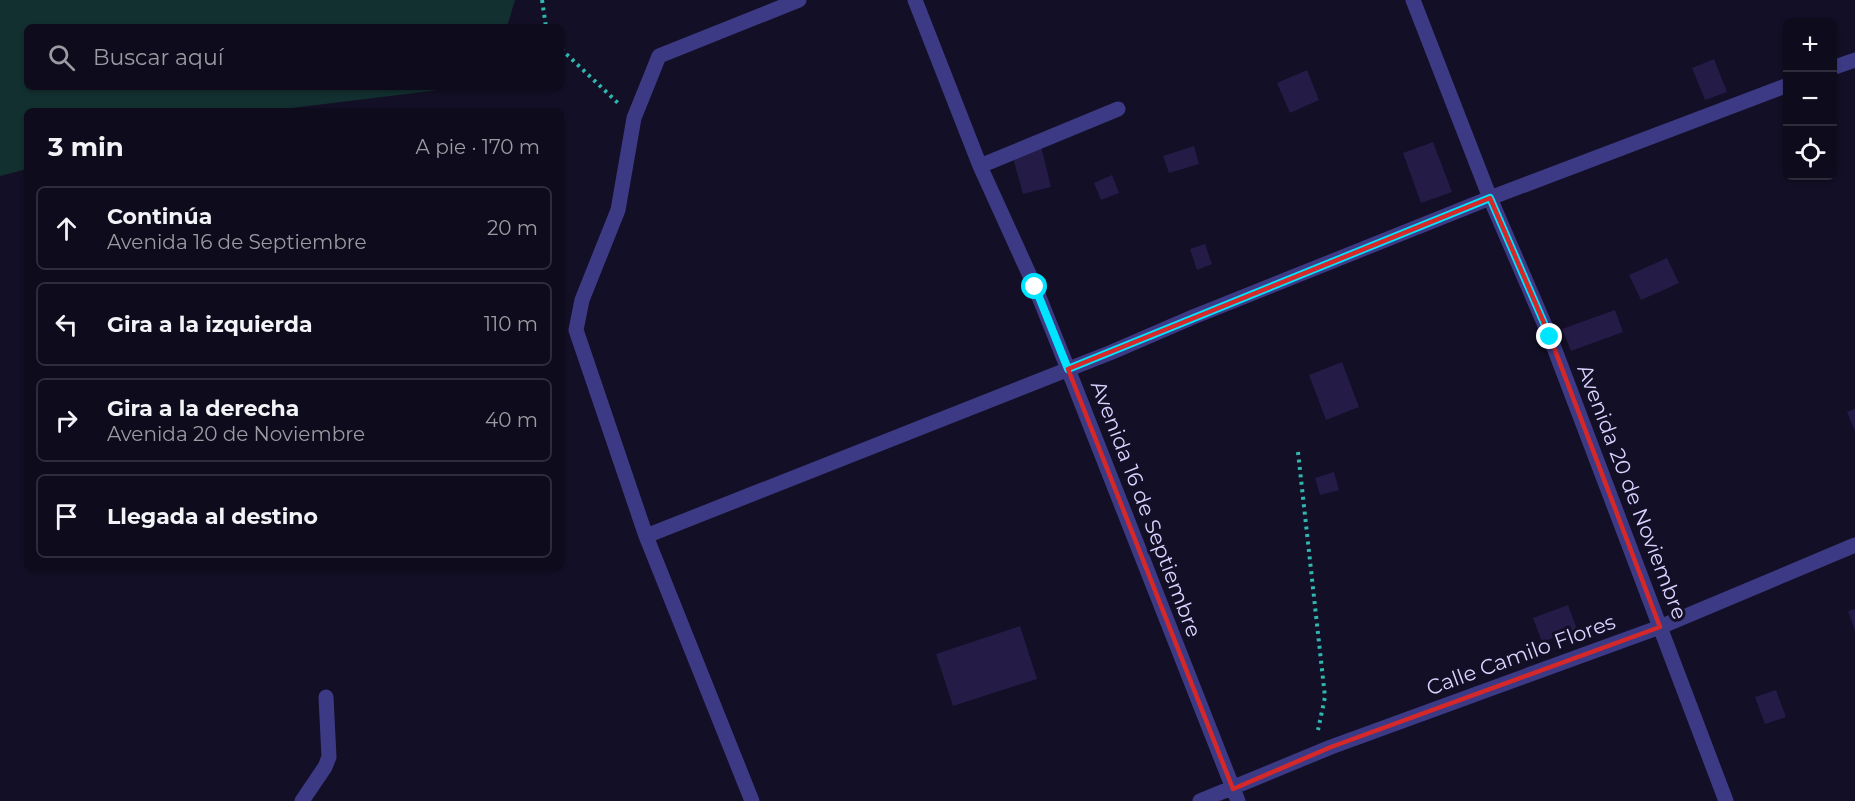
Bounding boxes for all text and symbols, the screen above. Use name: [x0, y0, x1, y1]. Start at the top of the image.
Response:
map controls: [1783, 18, 1837, 180]
button: +: [1783, 18, 1837, 72]
search box: [24, 24, 564, 90]
icon: search: [45, 41, 78, 74]
text: Buscar aquí: [93, 44, 224, 71]
button: −: [1783, 72, 1837, 126]
button: locate: [1783, 126, 1837, 180]
text: 3 min: [48, 131, 124, 163]
text: A pie · 170 m: [416, 135, 540, 159]
text: Continúa: [107, 203, 212, 230]
icon: ahead: [50, 212, 83, 245]
text: 20 m: [487, 216, 538, 240]
text: Avenida 16 de Septiembre: [107, 230, 367, 254]
route start: [1021, 273, 1047, 299]
icon: left: [50, 308, 83, 341]
text: Gira a la izquierda: [107, 311, 313, 338]
text: 110 m: [484, 312, 538, 336]
route end: [1536, 323, 1562, 349]
street label: Avenida 20 de Noviembre: [1572, 361, 1693, 623]
street label: Avenida 16 de Septiembre: [1086, 377, 1207, 641]
text: Gira a la derecha: [107, 395, 299, 422]
icon: right: [50, 404, 83, 437]
text: 40 m: [485, 408, 538, 432]
text: Avenida 20 de Noviembre: [107, 422, 365, 446]
icon: arrive: [50, 500, 83, 533]
text: Llegada al destino: [107, 503, 318, 530]
street label: Calle Camilo Flores: [1423, 609, 1619, 700]

